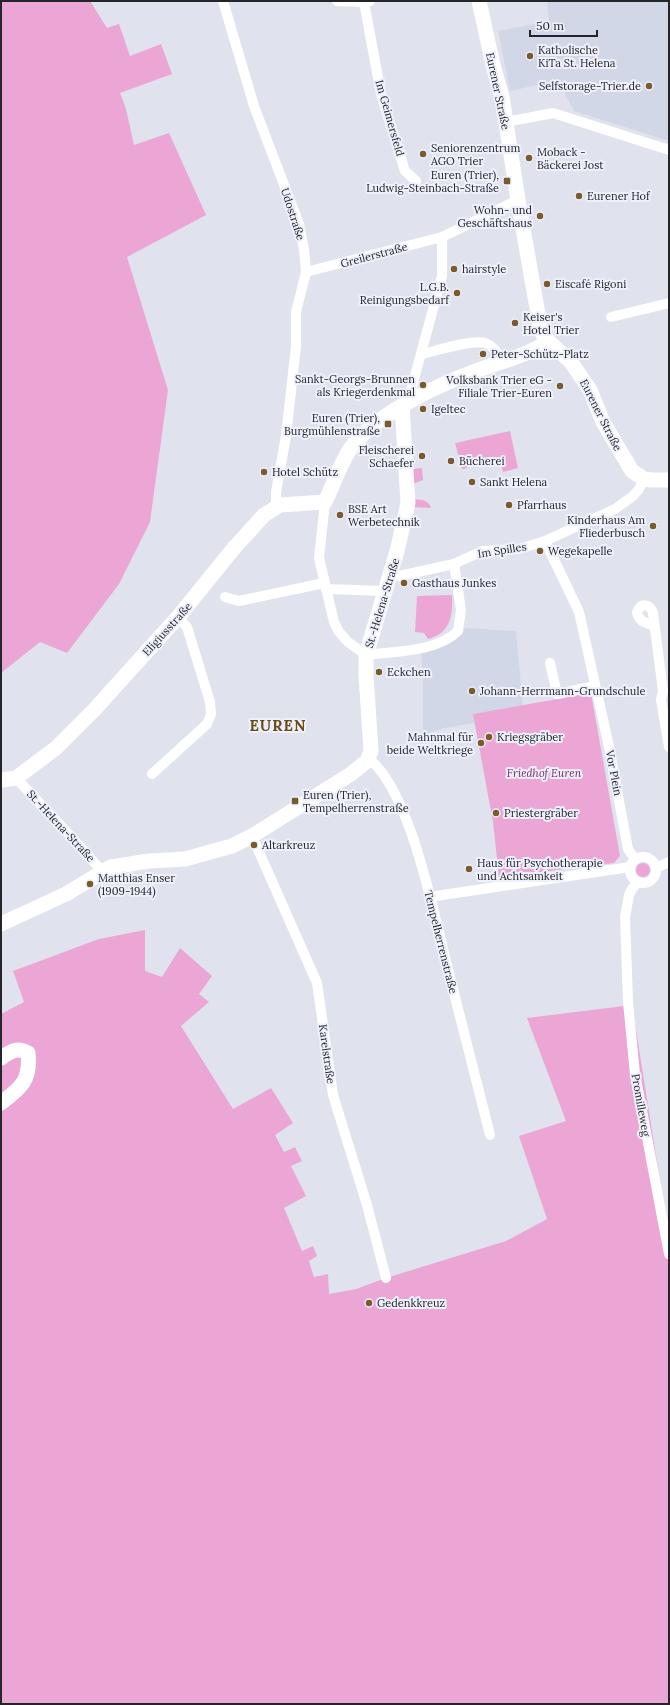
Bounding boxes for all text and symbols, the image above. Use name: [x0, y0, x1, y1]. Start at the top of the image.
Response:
scale bar: [530, 12, 597, 38]
text: 50 m: [536, 18, 564, 33]
place label: Katholische KiTa St. Helena: [538, 43, 616, 70]
street label: Eurener Straße: [483, 51, 513, 131]
marker: Katholische KiTa St. Helena: [525, 51, 535, 61]
street label: Im Geimersfeld: [372, 78, 408, 158]
place label: Selfstorage-Trier.de: [539, 79, 641, 93]
marker: Selfstorage-Trier.de: [644, 81, 654, 91]
place label: Seniorenzentrum AGO Trier: [430, 141, 520, 168]
place label: Moback - Bäckerei Jost: [537, 145, 604, 172]
marker: Seniorenzentrum AGO Trier: [418, 149, 428, 159]
marker: Moback - Bäckerei Jost: [524, 153, 534, 163]
place label: Euren (Trier), Ludwig-Steinbach-Straße: [366, 168, 499, 195]
marker: Euren (Trier), Ludwig-Steinbach-Straße: [502, 176, 512, 186]
street label: Udostraße: [278, 186, 308, 242]
place label: Eurener Hof: [587, 189, 651, 203]
marker: Eurener Hof: [574, 191, 584, 201]
place label: Wohn- und Geschäftshaus: [457, 203, 532, 230]
marker: Wohn- und Geschäftshaus: [535, 211, 545, 221]
street label: Greilerstraße: [339, 239, 409, 271]
place label: hairstyle: [462, 262, 506, 276]
marker: hairstyle: [449, 264, 459, 274]
place label: Eiscafé Rigoni: [555, 277, 626, 291]
marker: Eiscafé Rigoni: [542, 279, 552, 289]
place label: L.G.B. Reinigungsbedarf: [360, 280, 450, 307]
marker: L.G.B. Reinigungsbedarf: [452, 288, 462, 298]
place label: Keiser's Hotel Trier: [523, 310, 580, 337]
marker: Keiser's Hotel Trier: [510, 318, 520, 328]
place label: Peter-Schütz-Platz: [491, 347, 589, 361]
marker: Peter-Schütz-Platz: [478, 349, 488, 359]
place label: Sankt-Georgs-Brunnen als Kriegerdenkmal: [295, 372, 415, 399]
place label: Volksbank Trier eG - Filiale Trier-Euren: [445, 373, 552, 400]
street label: Eurener Straße: [577, 377, 625, 453]
marker: Sankt-Georgs-Brunnen als Kriegerdenkmal: [418, 380, 428, 390]
marker: Volksbank Trier eG - Filiale Trier-Euren: [555, 381, 565, 391]
place label: Igeltec: [431, 402, 466, 416]
marker: Igeltec: [418, 404, 428, 414]
place label: Euren (Trier), Burgmühlenstraße: [284, 411, 380, 438]
marker: Euren (Trier), Burgmühlenstraße: [383, 419, 393, 429]
place label: Fleischerei Schaefer: [359, 443, 414, 470]
marker: Fleischerei Schaefer: [417, 451, 427, 461]
place label: Bücherei: [459, 454, 504, 468]
marker: Bücherei: [446, 456, 456, 466]
place label: Hotel Schütz: [272, 465, 338, 479]
marker: Hotel Schütz: [259, 467, 269, 477]
place label: Sankt Helena: [480, 475, 548, 489]
marker: Sankt Helena: [467, 477, 477, 487]
place label: Pfarrhaus: [517, 498, 566, 512]
marker: Pfarrhaus: [504, 500, 514, 510]
place label: BSE Art Werbetechnik: [348, 502, 420, 529]
marker: BSE Art Werbetechnik: [335, 510, 345, 520]
place label: Kinderhaus Am Fliederbusch: [567, 513, 645, 540]
marker: Kinderhaus Am Fliederbusch: [648, 521, 658, 531]
street label: Im Spilles: [477, 539, 527, 561]
place label: Wegekapelle: [548, 544, 613, 558]
marker: Wegekapelle: [535, 546, 545, 556]
street label: St.-Helena-Straße: [362, 556, 402, 650]
place label: Gasthaus Junkes: [412, 576, 496, 590]
marker: Gasthaus Junkes: [399, 578, 409, 588]
street label: Eligiusstraße: [139, 599, 195, 659]
place label: Eckchen: [387, 665, 431, 679]
marker: Eckchen: [374, 667, 384, 677]
place label: Johann-Herrmann-Grundschule: [479, 684, 645, 698]
marker: Johann-Herrmann-Grundschule: [467, 686, 477, 696]
district label: EUREN: [249, 716, 307, 735]
place label: Mahnmal für beide Weltkriege: [387, 730, 473, 757]
place label: Kriegsgräber: [497, 730, 563, 744]
marker: Kriegsgräber: [484, 732, 494, 742]
marker: Mahnmal für beide Weltkriege: [476, 738, 486, 748]
street label: Vor Plein: [603, 748, 625, 797]
park label: Friedhof Euren: [507, 766, 581, 780]
street label: St.-Helena-Straße: [24, 787, 98, 865]
place label: Euren (Trier), Tempelherrenstraße: [303, 788, 409, 815]
marker: Euren (Trier), Tempelherrenstraße: [290, 796, 300, 806]
place label: Priestergräber: [504, 806, 578, 820]
marker: Priestergräber: [491, 808, 501, 818]
place label: Altarkreuz: [261, 838, 316, 852]
marker: Altarkreuz: [249, 840, 259, 850]
place label: Haus für Psychotherapie und Achtsamkeit: [477, 856, 603, 883]
marker: Haus für Psychotherapie und Achtsamkeit: [464, 864, 474, 874]
place label: Matthias Enser (1909-1944): [98, 871, 175, 899]
marker: Matthias Enser (1909-1944): [85, 879, 95, 889]
street label: Tempelherrenstraße: [421, 889, 461, 995]
street label: Karelstraße: [316, 1023, 338, 1085]
street label: Promilleweg: [629, 1073, 654, 1138]
place label: Gedenkkreuz: [377, 1296, 446, 1310]
marker: Gedenkkreuz: [364, 1298, 374, 1308]

